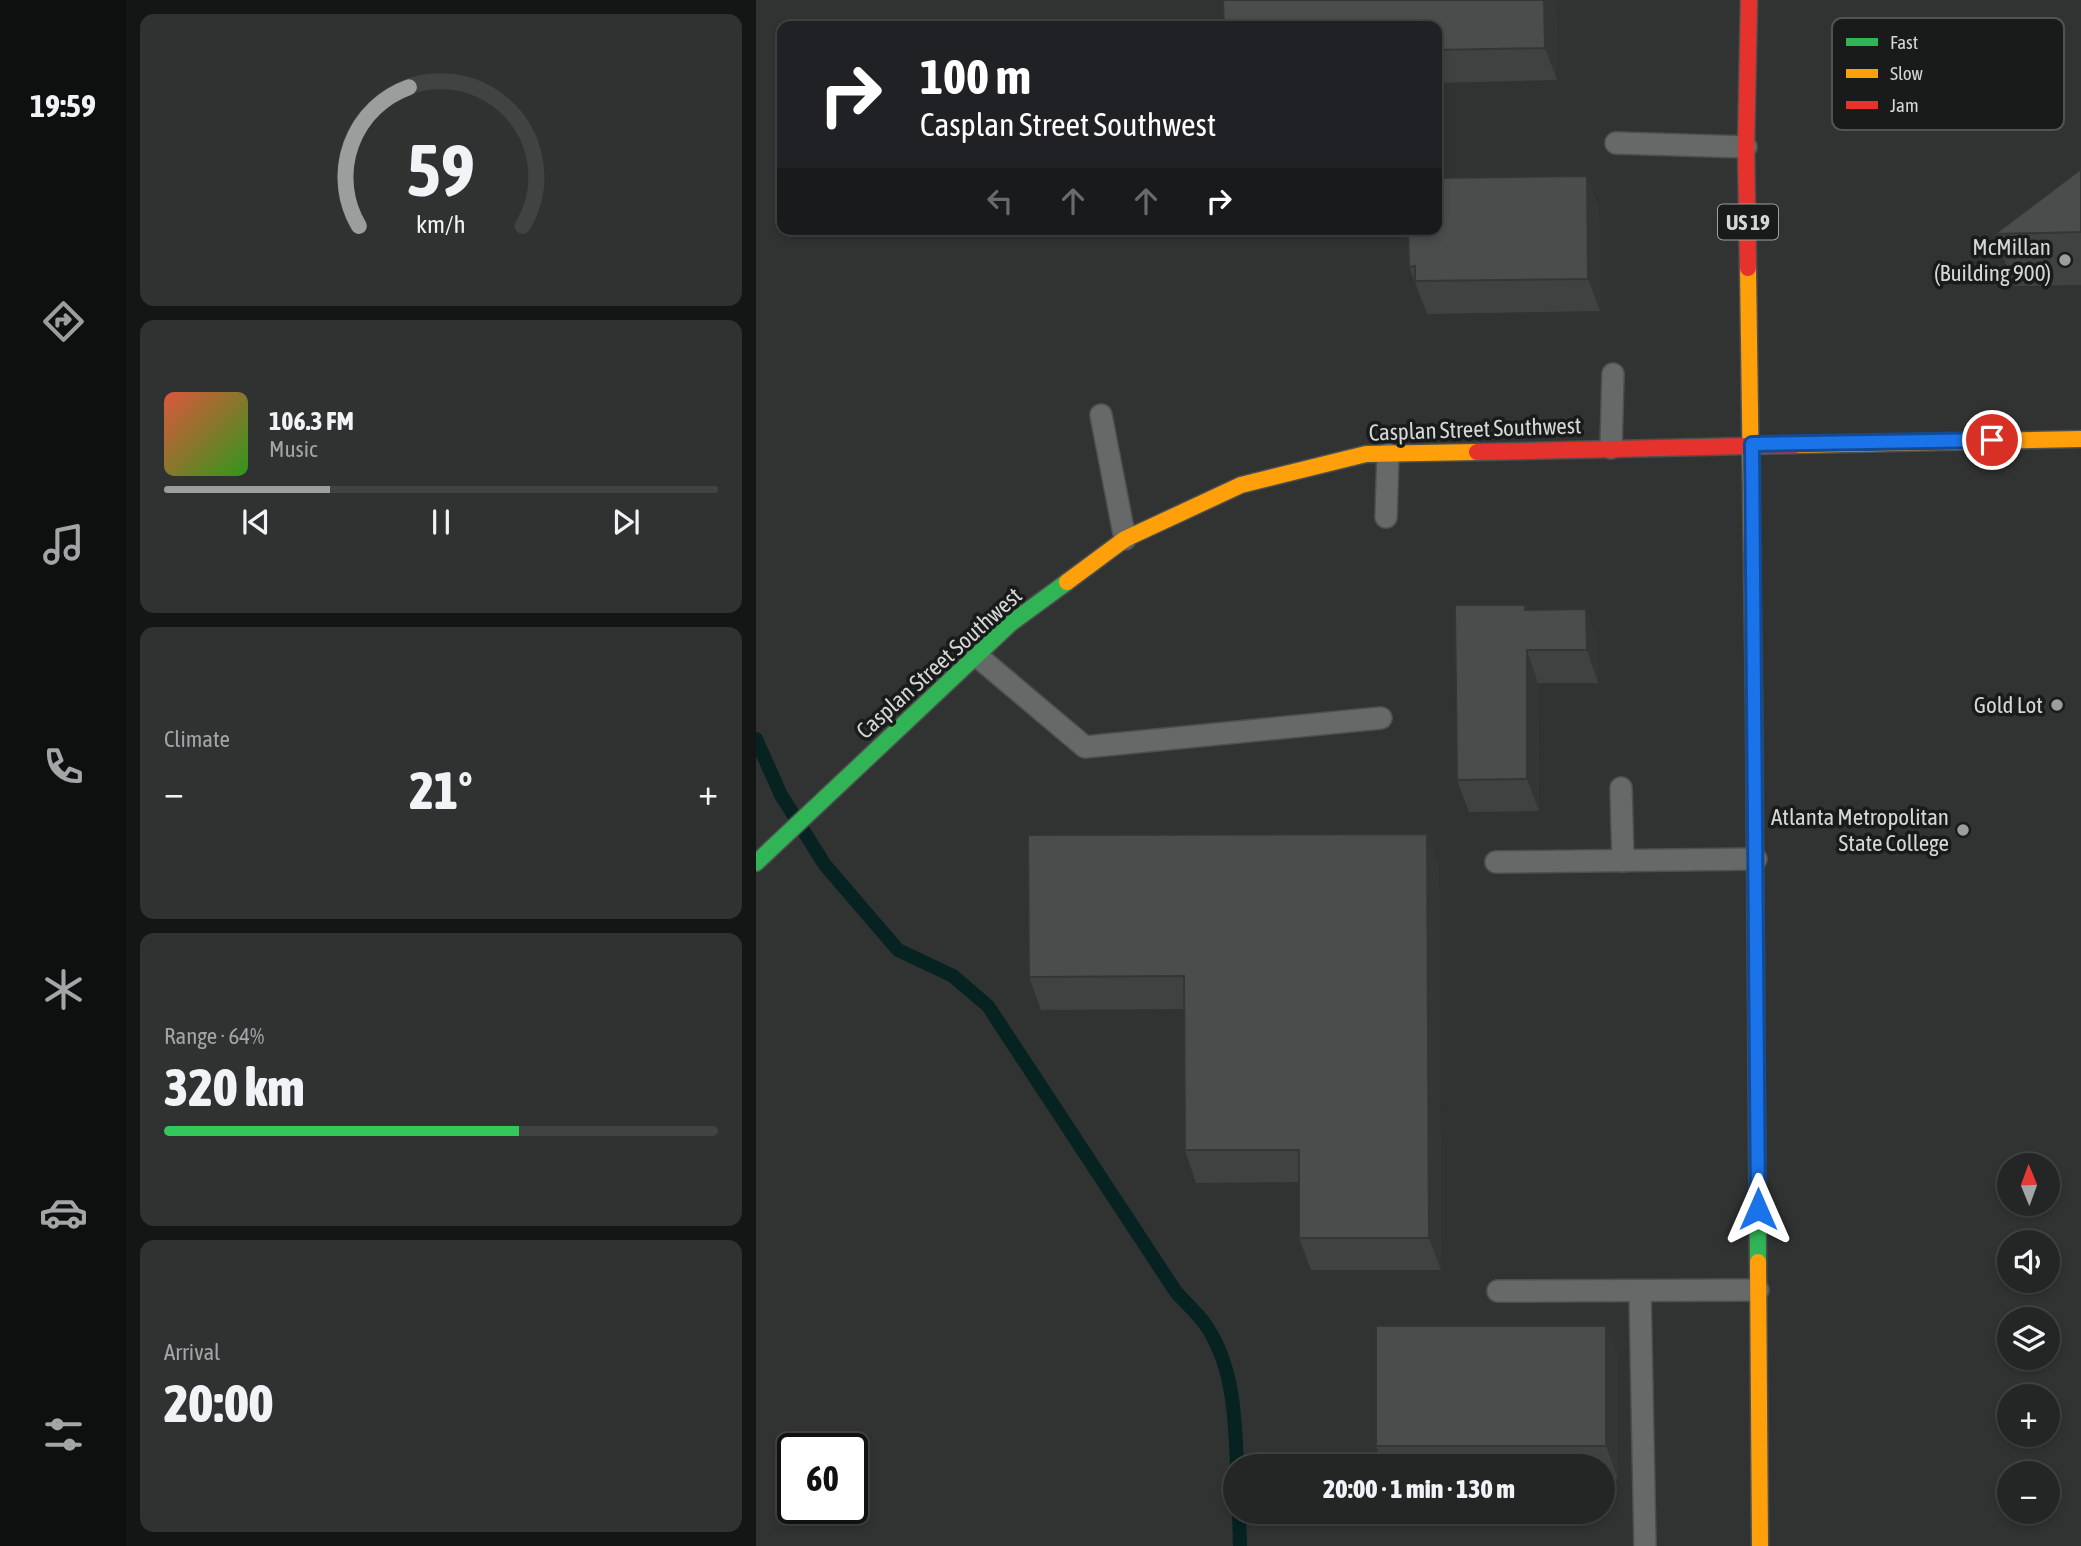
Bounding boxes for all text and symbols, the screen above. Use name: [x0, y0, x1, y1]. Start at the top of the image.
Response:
legend: [1832, 18, 2064, 130]
text: Fast: [1890, 31, 1918, 53]
text: 100 m: [920, 48, 1031, 104]
icon: right: [805, 49, 896, 140]
text: Slow: [1890, 62, 1924, 84]
text: 19:59: [30, 87, 96, 124]
text: Jam: [1890, 94, 1919, 116]
text: Casplan Street Southwest: [920, 106, 1216, 143]
text: 59: [407, 129, 475, 212]
icon: left: [981, 182, 1019, 220]
icon: ahead: [1054, 182, 1092, 220]
icon: ahead: [1127, 182, 1165, 220]
icon: right: [1200, 182, 1238, 220]
road number: US 19: [1718, 204, 1778, 240]
text: km/h: [416, 210, 466, 238]
place label: McMillan (Building 900): [1934, 234, 2051, 286]
marker: McMillan (Building 900): [2057, 252, 2073, 268]
icon: directions: [39, 297, 88, 346]
text: 106.3 FM: [269, 406, 354, 436]
pin: [1962, 410, 2022, 470]
street label: Casplan Street Southwest: [1368, 412, 1582, 446]
icon: arrive: [1973, 421, 2011, 459]
text: Music: [269, 436, 317, 462]
icon: previous: [237, 503, 275, 541]
icon: pause: [422, 503, 460, 541]
icon: next: [607, 503, 645, 541]
icon: music: [39, 520, 88, 569]
street label: Casplan Street Southwest: [851, 582, 1027, 744]
place label: Gold Lot: [1974, 692, 2043, 718]
marker: Gold Lot: [2049, 697, 2065, 713]
text: Climate: [164, 726, 230, 752]
icon: phone: [39, 742, 88, 791]
text: 21°: [409, 760, 473, 820]
text: −: [164, 770, 184, 813]
text: +: [698, 770, 718, 813]
place label: Atlanta Metropolitan State College: [1771, 804, 1949, 856]
marker: Atlanta Metropolitan State College: [1955, 822, 1971, 838]
icon: climate: [39, 965, 88, 1014]
text: Range · 64%: [164, 1023, 264, 1049]
text: 320 km: [164, 1057, 305, 1117]
north arrow: [1997, 1153, 2060, 1216]
map controls: [1997, 1153, 2060, 1524]
position arrow: [1721, 1172, 1795, 1246]
icon: car: [39, 1188, 88, 1237]
button: sound: [1997, 1230, 2060, 1293]
button: layers: [1997, 1307, 2060, 1370]
text: Arrival: [164, 1339, 220, 1365]
text: 20:00: [164, 1373, 273, 1433]
button: +: [1997, 1384, 2060, 1447]
icon: filters: [39, 1410, 88, 1459]
speed limit sign: 60: [777, 1433, 868, 1524]
button: −: [1997, 1461, 2060, 1524]
text: 20:00 · 1 min · 130 m: [1323, 1474, 1515, 1504]

